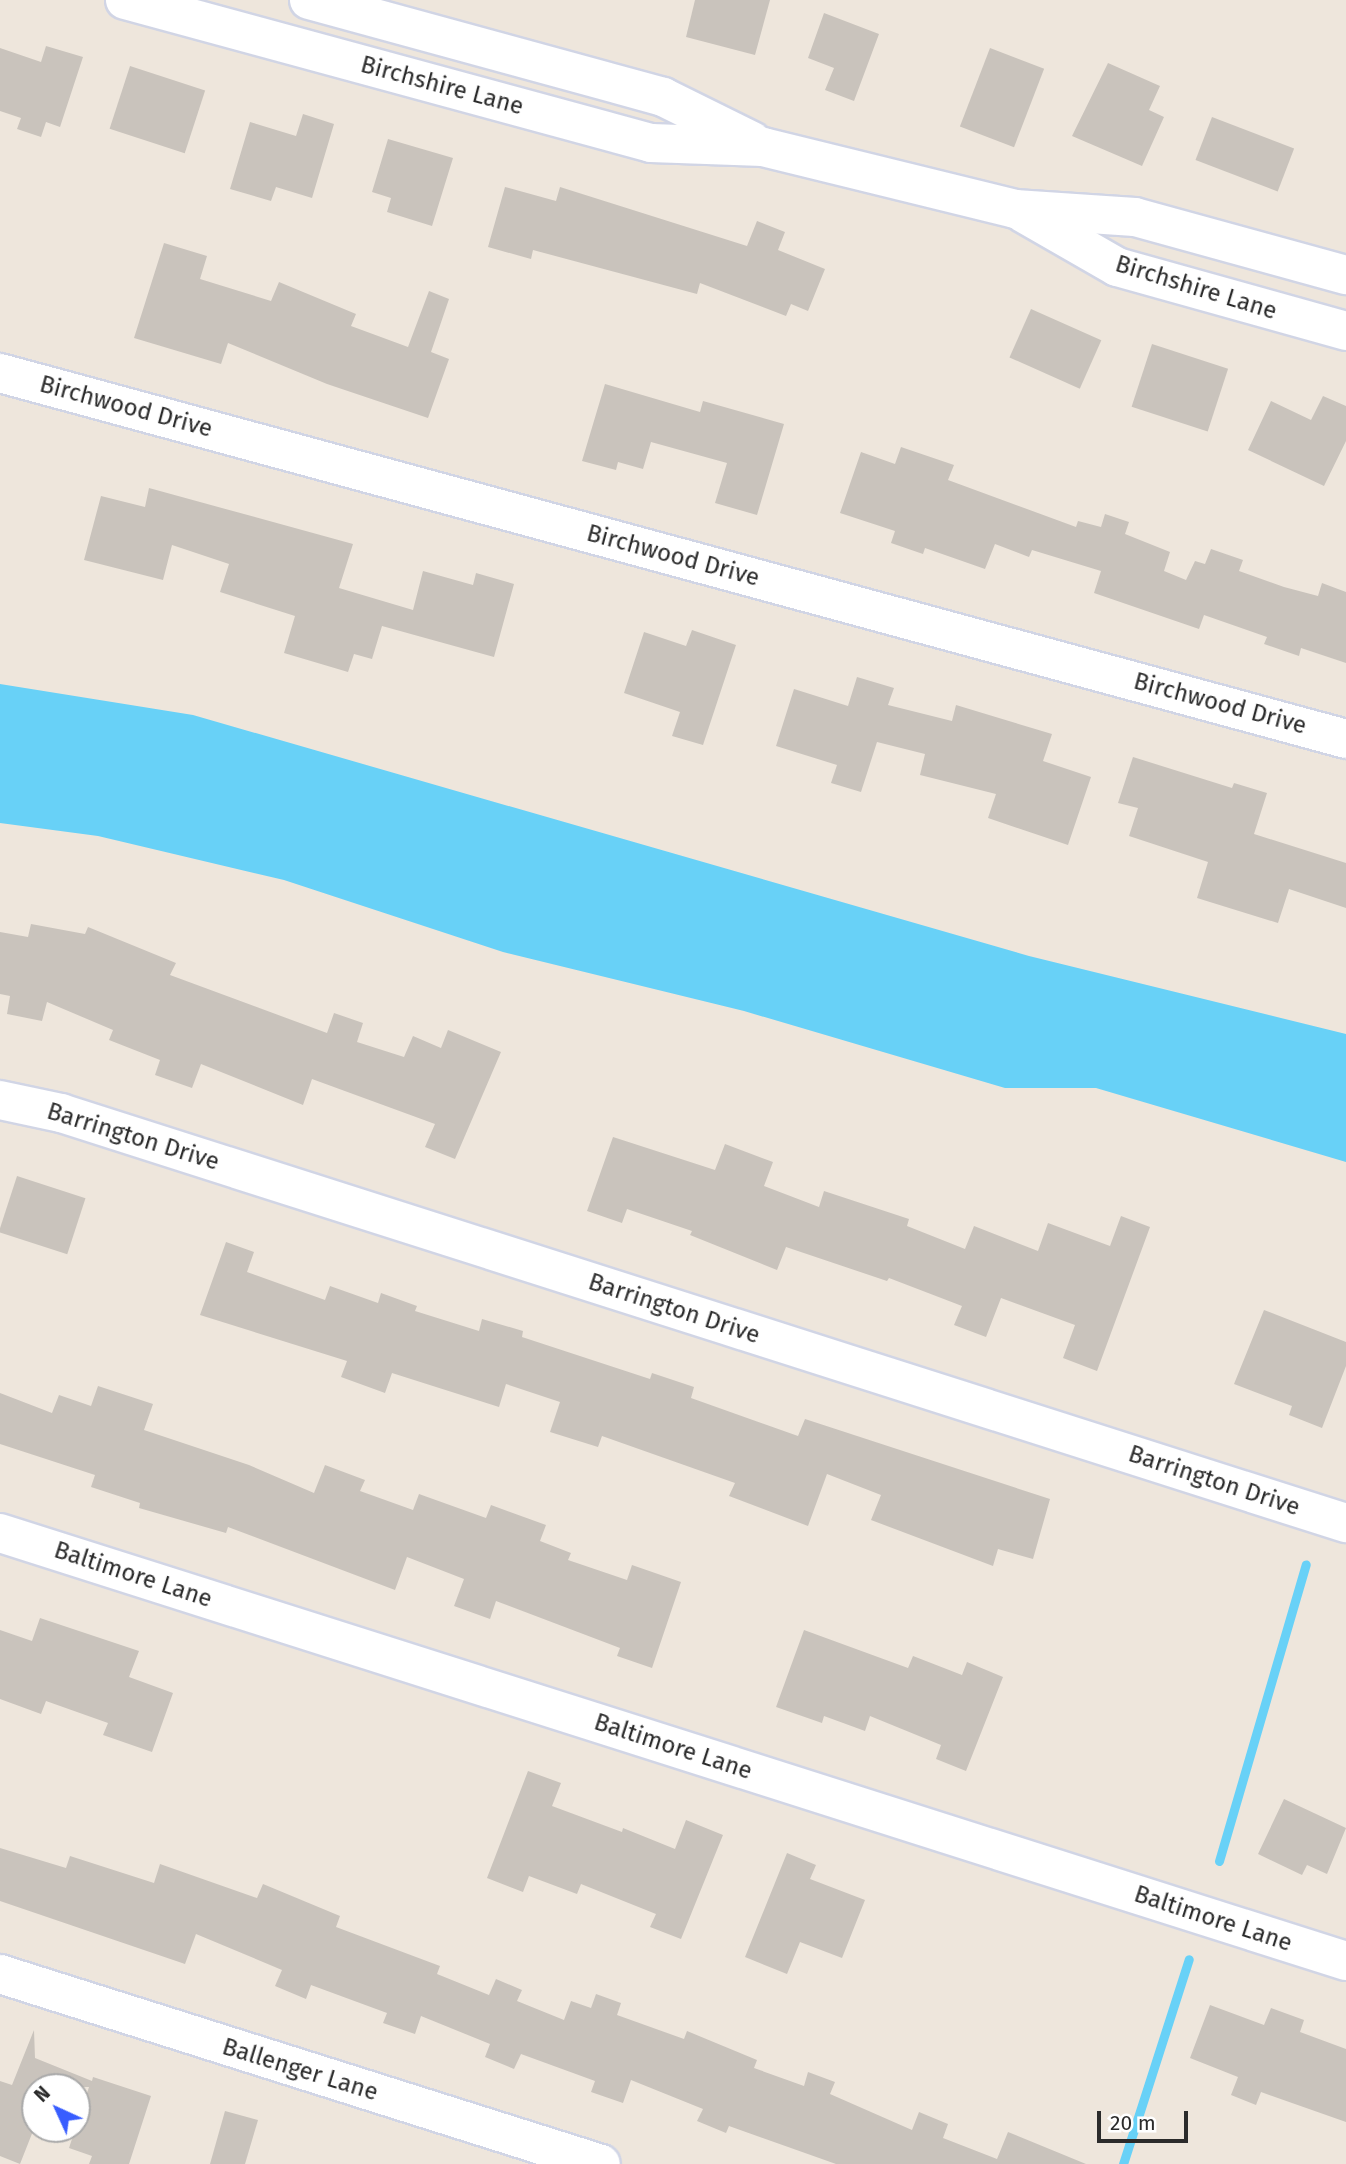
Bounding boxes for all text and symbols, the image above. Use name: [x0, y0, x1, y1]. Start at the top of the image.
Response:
street label: Birchshire Lane: [357, 50, 527, 122]
street label: Birchshire Lane: [1112, 250, 1280, 326]
street label: Birchwood Drive: [36, 370, 216, 444]
street label: Birchwood Drive: [583, 519, 763, 593]
street label: Birchwood Drive: [1130, 667, 1310, 741]
street label: Barrington Drive: [43, 1097, 223, 1177]
street label: Barrington Drive: [585, 1268, 763, 1350]
street label: Barrington Drive: [1125, 1440, 1303, 1522]
street label: Baltimore Lane: [50, 1536, 216, 1614]
street label: Baltimore Lane: [590, 1708, 756, 1786]
street label: Baltimore Lane: [1130, 1880, 1296, 1958]
street label: Ballenger Lane: [219, 2033, 381, 2107]
north arrow: [21, 2073, 91, 2143]
text: N: [30, 2082, 55, 2107]
scale bar: [1101, 2098, 1192, 2142]
text: 20 m: [1110, 2110, 1156, 2136]

